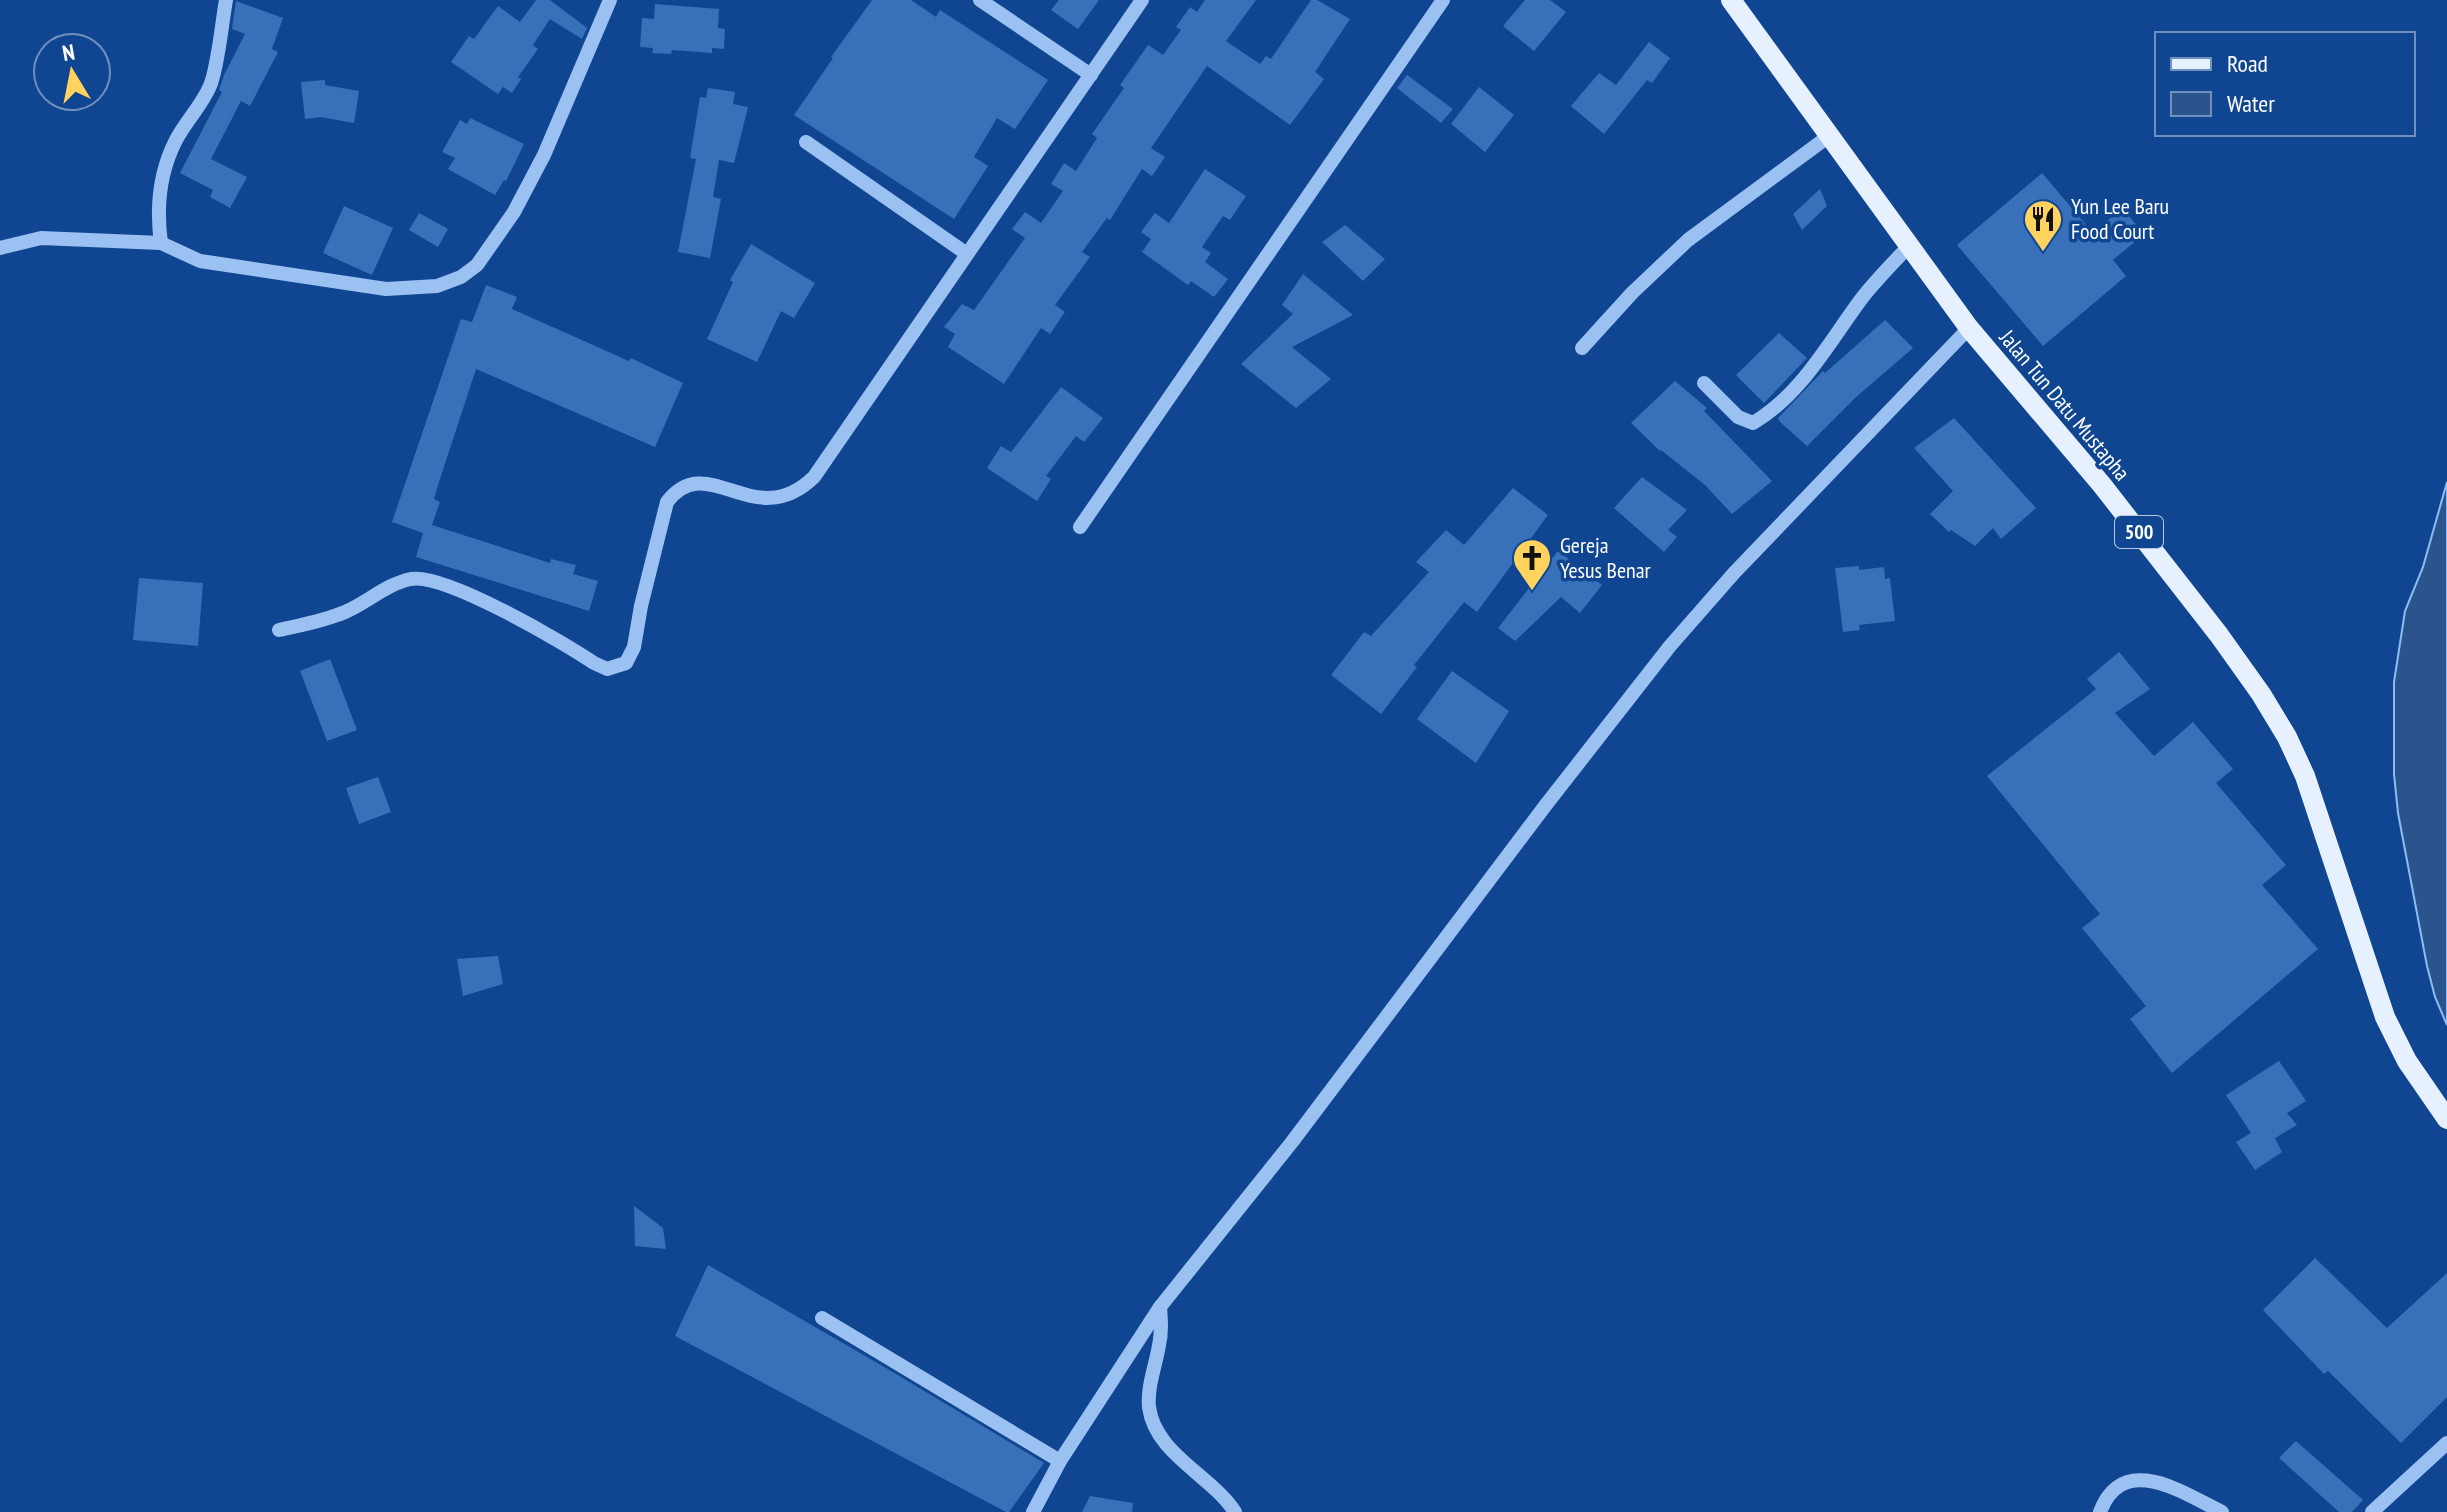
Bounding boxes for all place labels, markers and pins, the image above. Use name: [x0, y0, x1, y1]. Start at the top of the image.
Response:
place label: Yun Lee Baru Food Court: [2071, 192, 2169, 245]
restaurant icon: Yun Lee Baru Food Court: [2022, 198, 2064, 253]
place label: Gereja Yesus Benar: [1560, 531, 1651, 584]
church icon: Gereja Yesus Benar: [1511, 537, 1553, 592]

